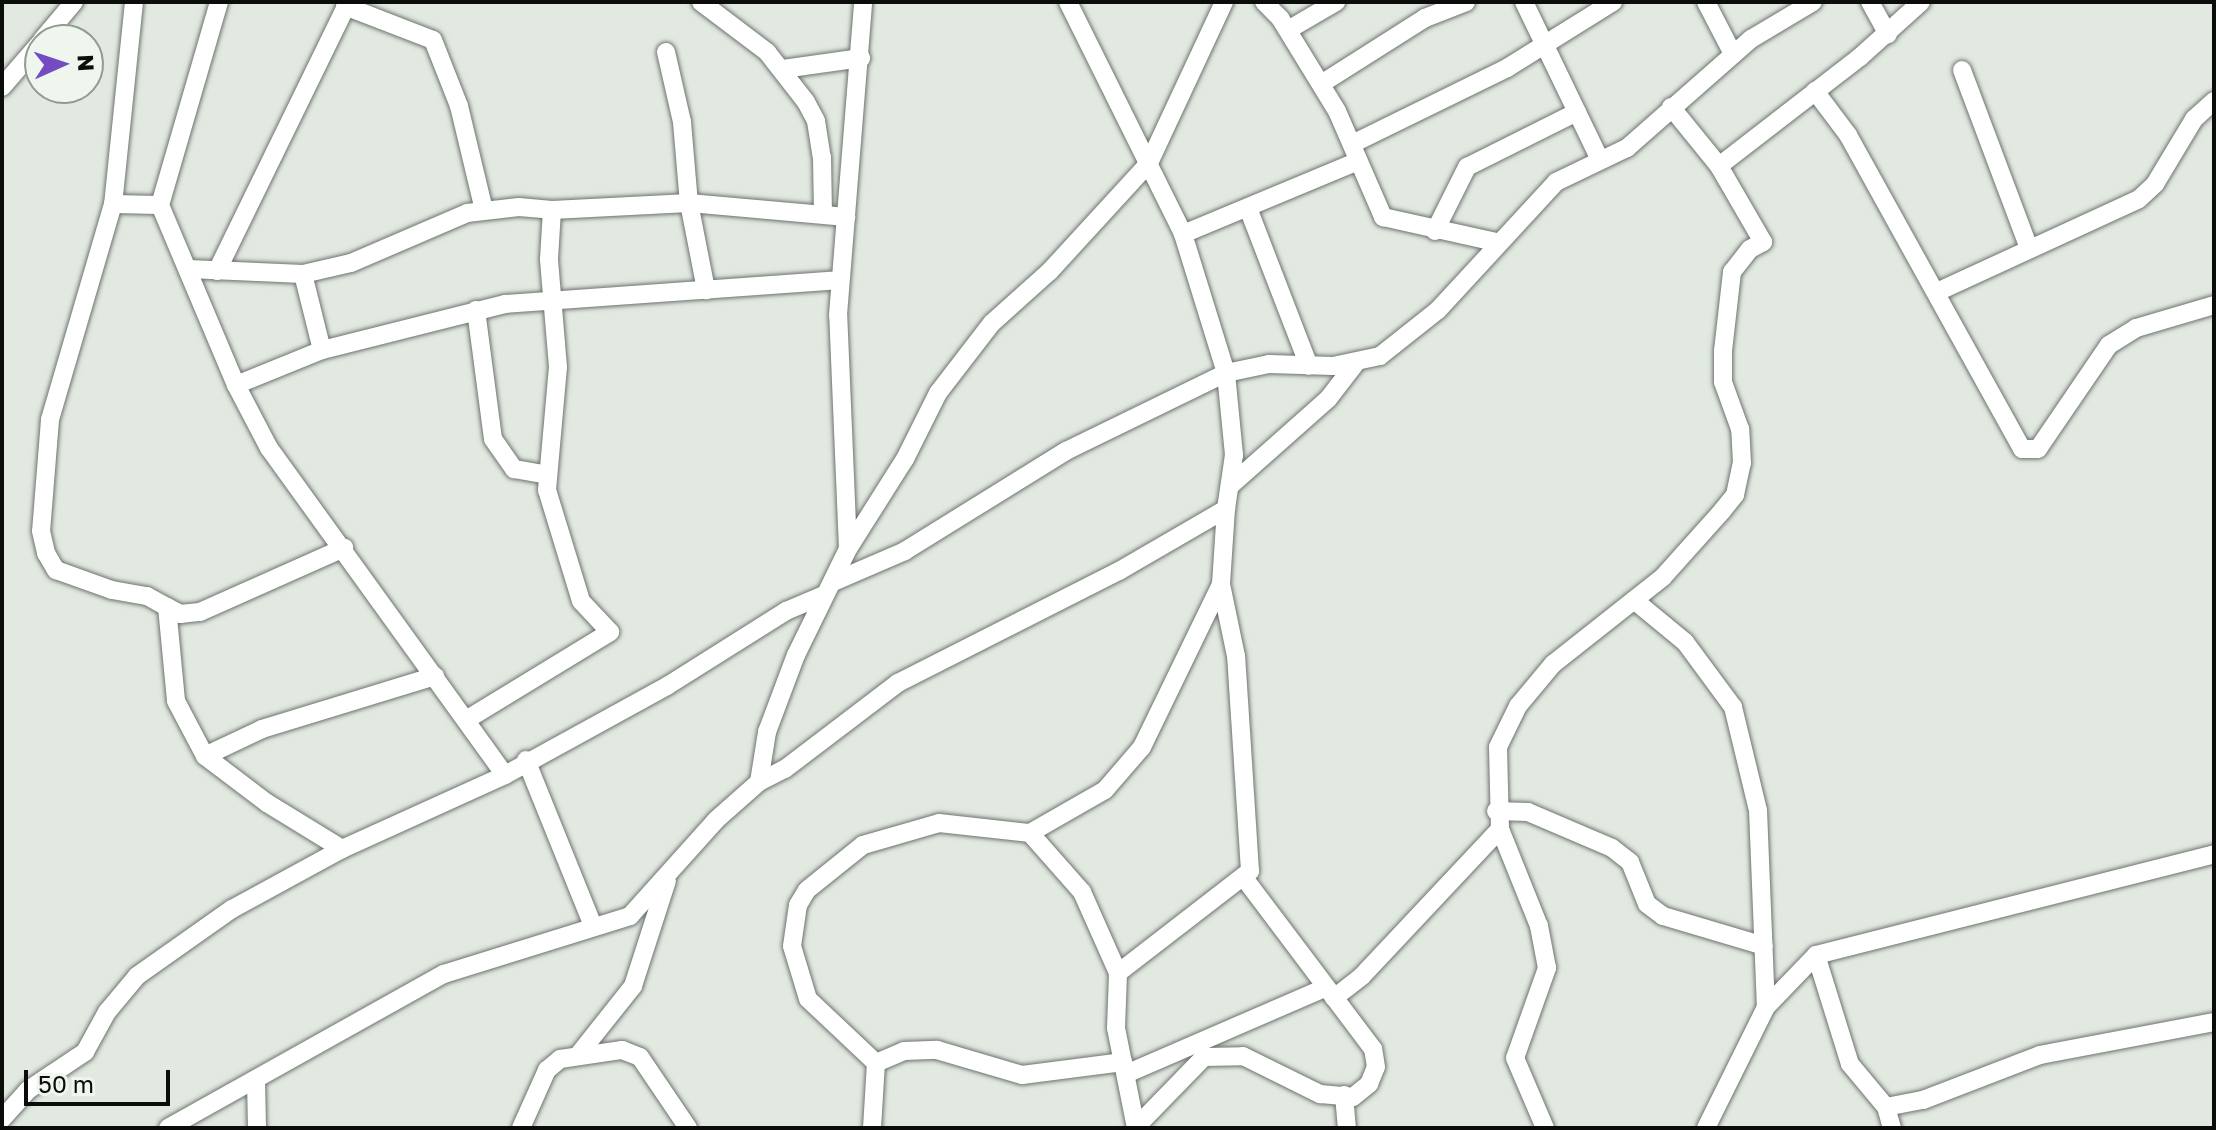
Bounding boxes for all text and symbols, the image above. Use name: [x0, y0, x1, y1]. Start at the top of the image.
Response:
north arrow: [24, 24, 104, 104]
text: N: [73, 54, 100, 72]
scale bar: [28, 1054, 174, 1104]
text: 50 m: [38, 1069, 94, 1098]

